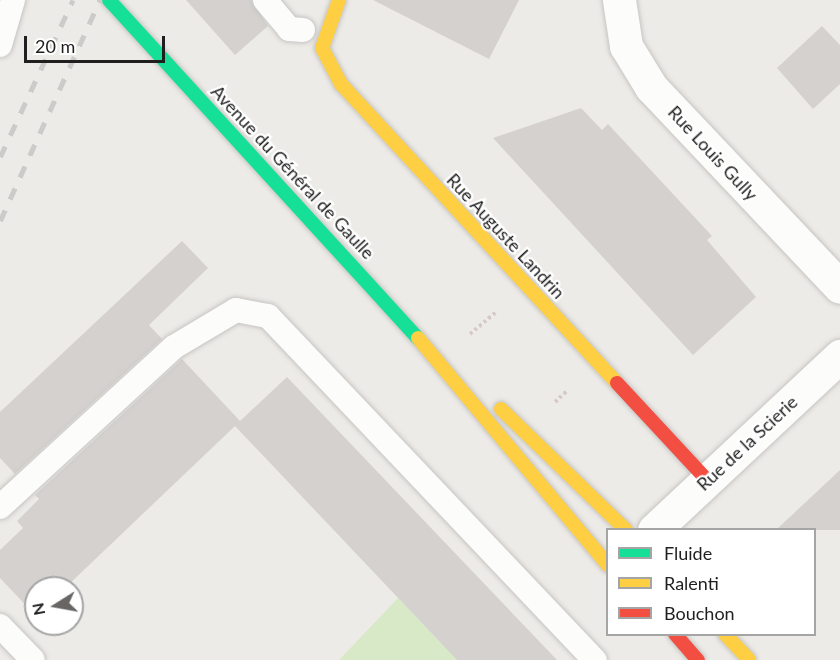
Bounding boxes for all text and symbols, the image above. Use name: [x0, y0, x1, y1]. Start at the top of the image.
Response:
scale bar: [27, 24, 168, 62]
text: 20 m: [35, 35, 75, 57]
street label: Avenue du Général de Gaulle: [207, 81, 379, 263]
street label: Rue Louis Gully: [664, 101, 762, 205]
street label: Rue Auguste Landrin: [442, 169, 570, 303]
street label: Rue de la Scierie: [692, 391, 802, 495]
legend: [606, 528, 816, 636]
text: Fluide: [664, 542, 712, 564]
text: Ralenti: [664, 572, 719, 594]
north arrow: [24, 576, 84, 636]
text: N: [27, 601, 48, 617]
text: Bouchon: [664, 602, 735, 624]

